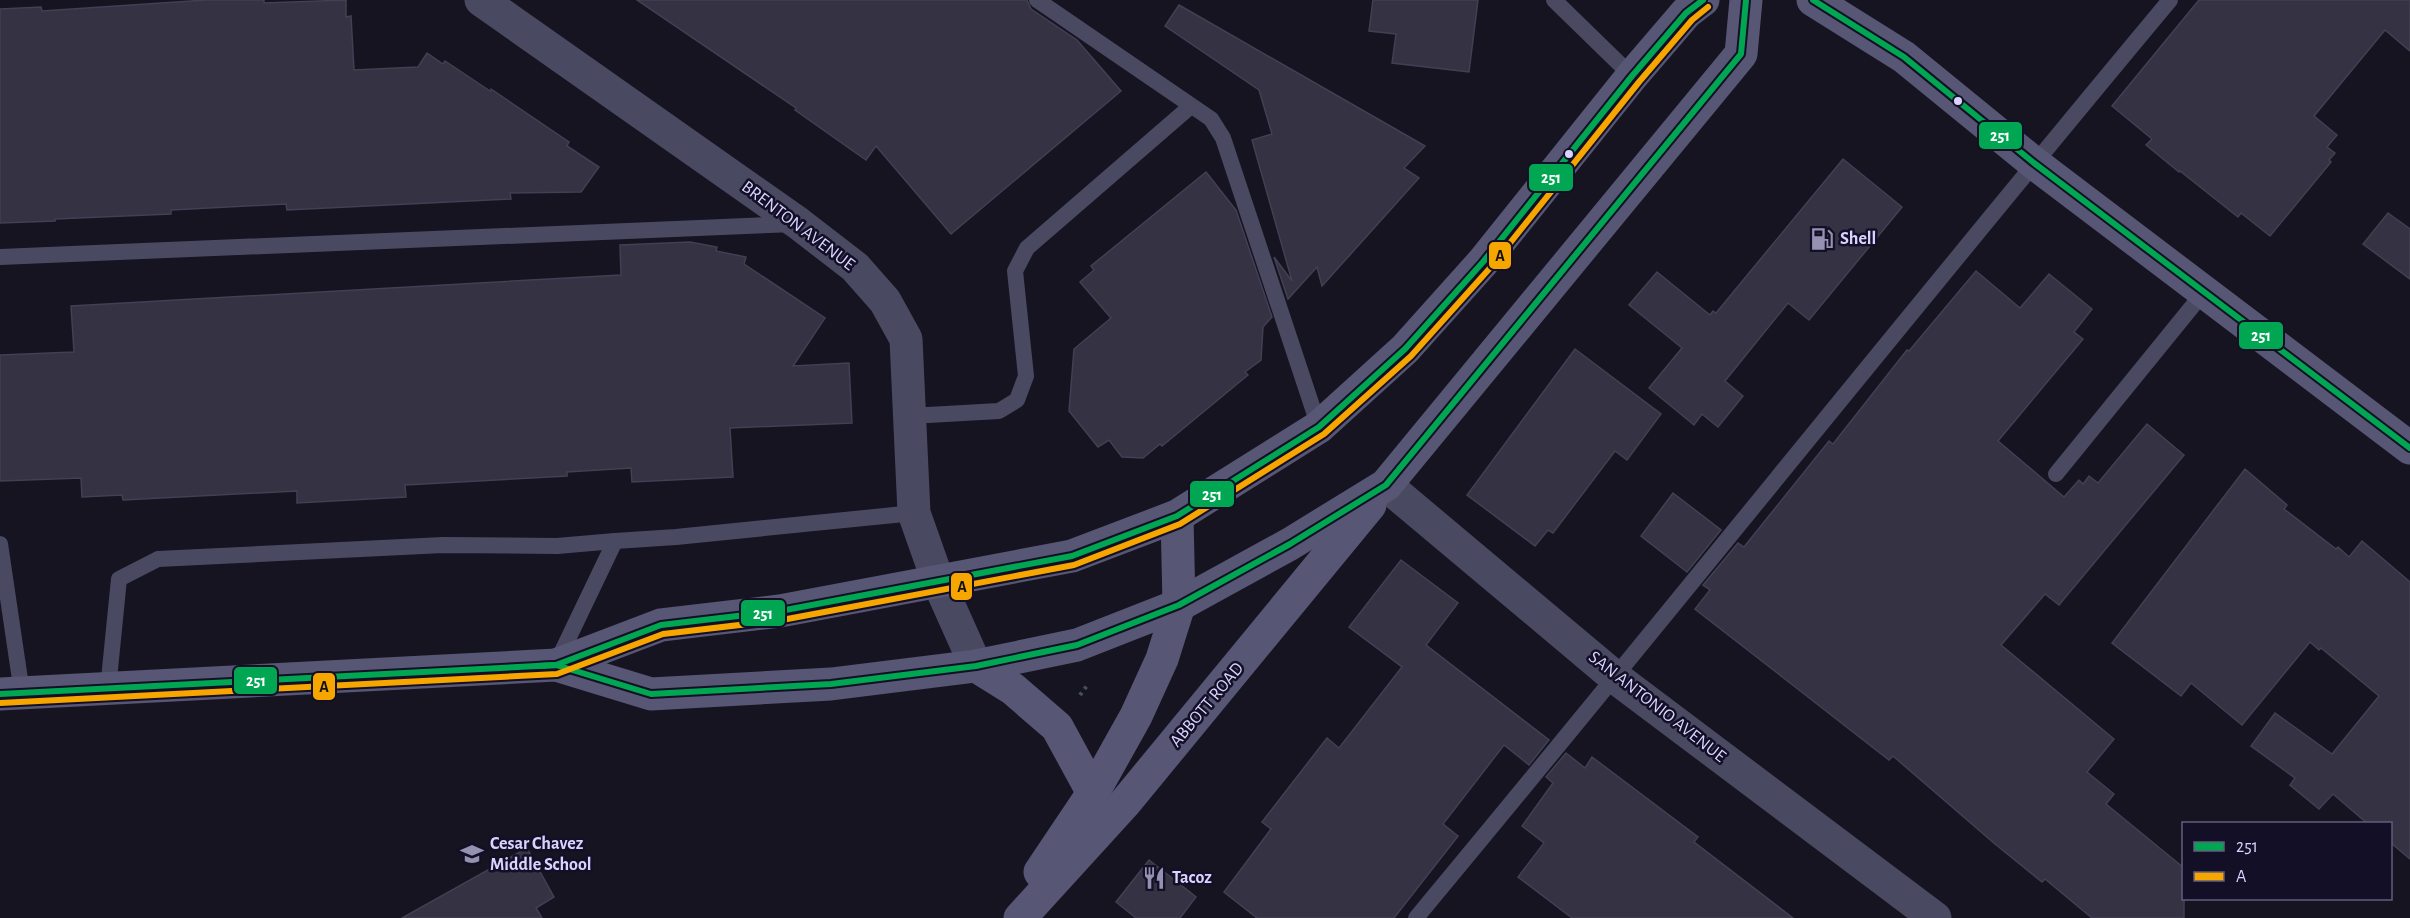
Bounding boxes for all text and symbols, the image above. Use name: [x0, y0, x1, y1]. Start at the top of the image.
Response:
unlabelled marker: [1952, 95, 1964, 107]
line badge: 251: [1978, 121, 2023, 150]
text: 251: [1990, 128, 2010, 144]
unlabelled marker: [1563, 148, 1575, 160]
line badge: 251: [1528, 163, 1574, 192]
text: 251: [1541, 170, 1561, 186]
street label: BRENTON AVENUE: [738, 178, 858, 274]
fuel station icon: Shell: [1809, 226, 1835, 252]
place label: Shell: [1840, 230, 1876, 248]
line badge: A: [1488, 241, 1512, 270]
text: A: [1495, 248, 1505, 264]
line badge: 251: [2238, 321, 2284, 350]
text: 251: [2251, 328, 2271, 344]
line badge: 251: [1189, 480, 1235, 508]
text: 251: [1202, 487, 1222, 503]
line badge: A: [950, 572, 973, 601]
text: A: [957, 579, 967, 595]
line badge: 251: [740, 599, 786, 627]
text: 251: [753, 606, 773, 622]
street label: SAN ANTONIO AVENUE: [1585, 648, 1729, 766]
street label: ABBOTT ROAD: [1167, 659, 1247, 751]
line badge: 251: [233, 666, 278, 695]
line badge: A: [312, 672, 336, 701]
text: 251: [246, 673, 266, 689]
text: A: [319, 679, 329, 695]
legend: [2182, 822, 2392, 900]
place label: Cesar Chavez Middle School: [490, 835, 592, 874]
text: 251: [2236, 838, 2258, 856]
school or university icon: Cesar Chavez Middle School: [459, 841, 485, 867]
restaurant icon: Tacoz: [1141, 865, 1167, 891]
text: A: [2236, 868, 2247, 886]
place label: Tacoz: [1172, 869, 1212, 887]

